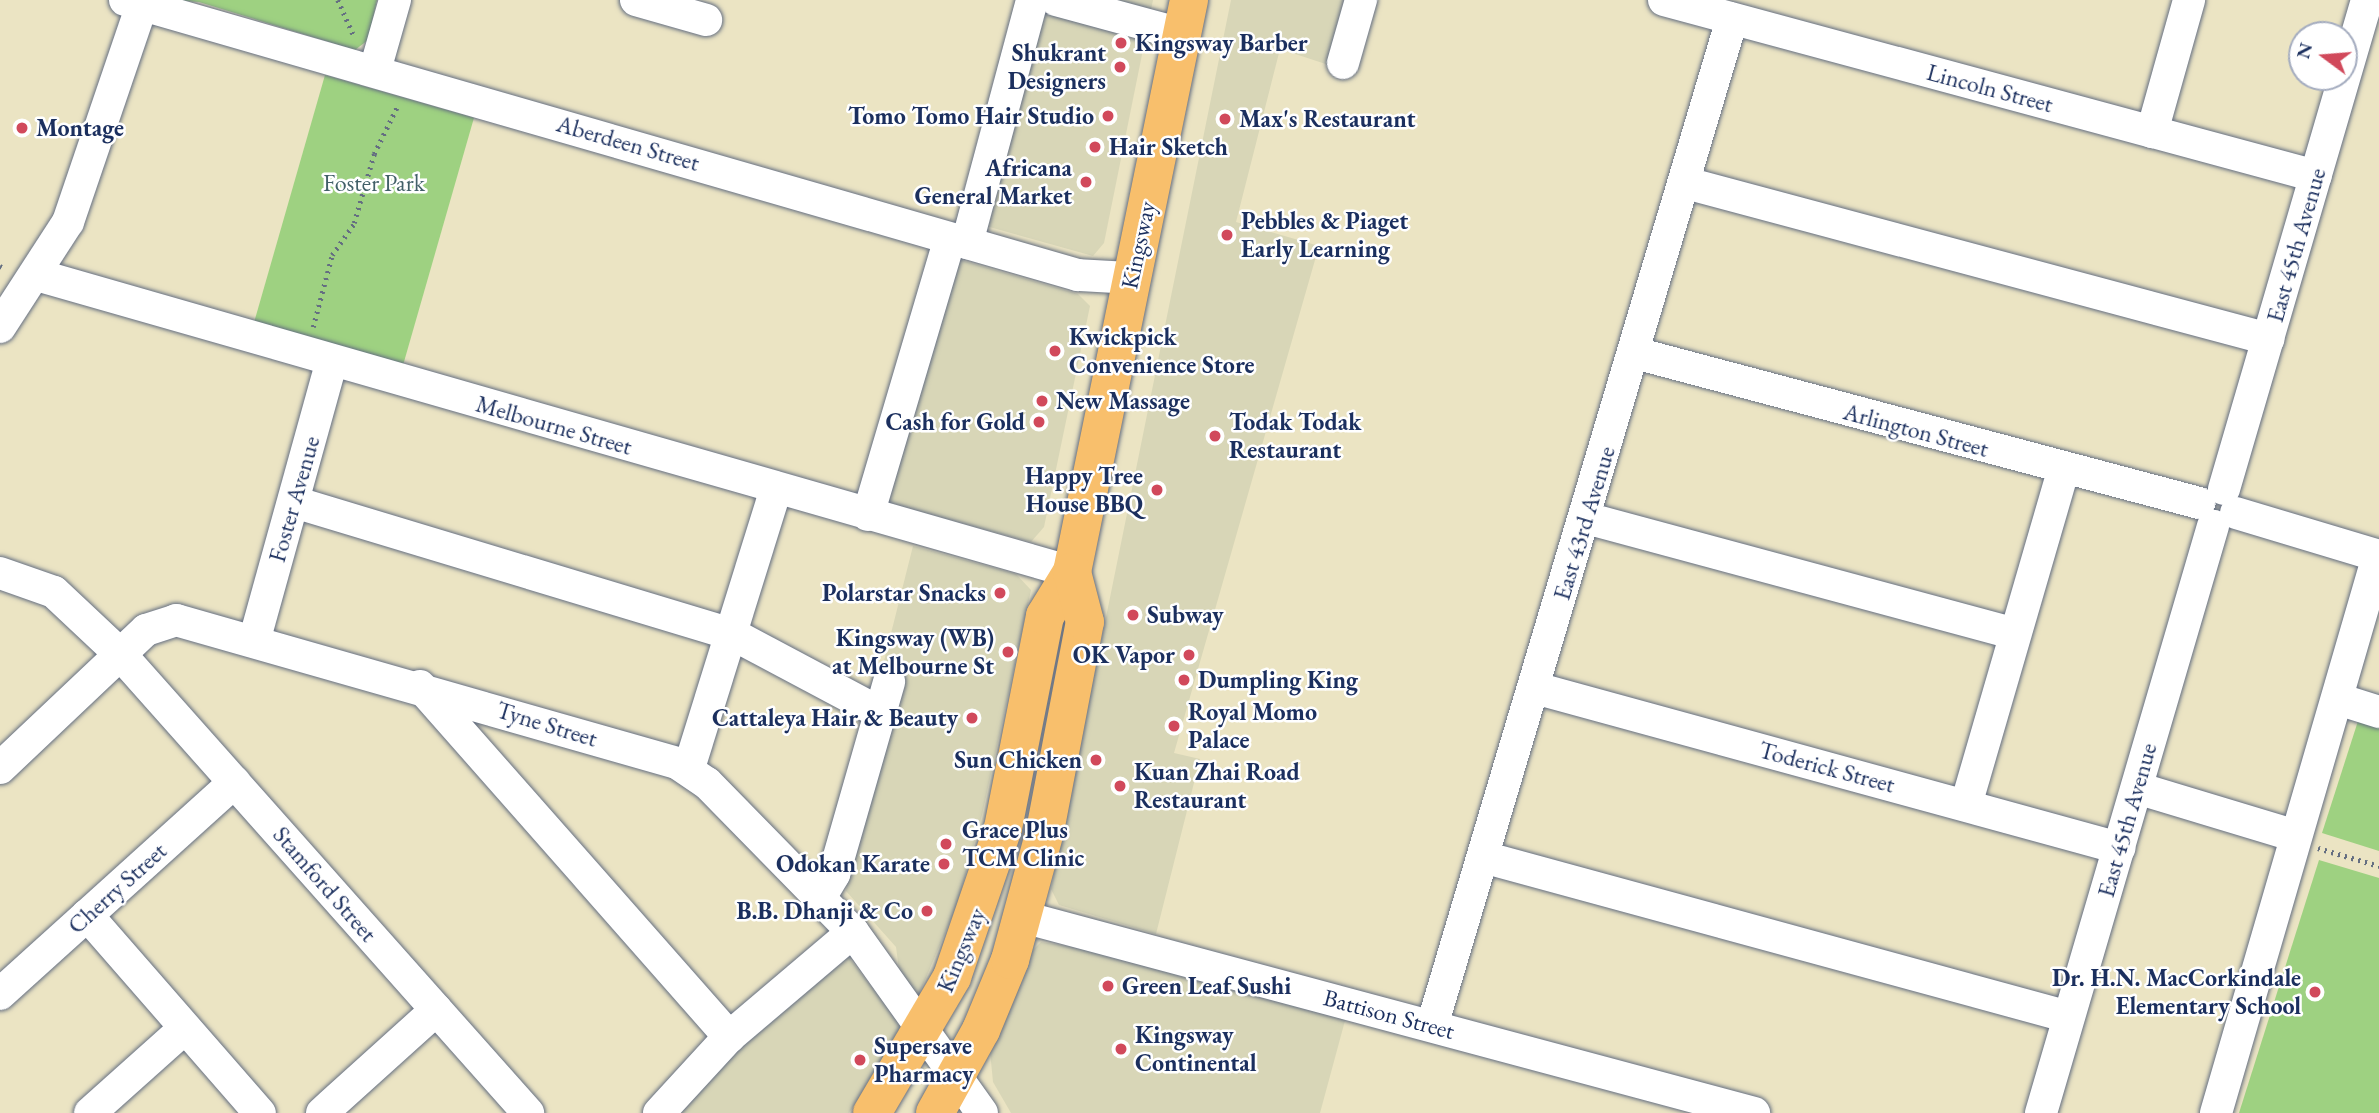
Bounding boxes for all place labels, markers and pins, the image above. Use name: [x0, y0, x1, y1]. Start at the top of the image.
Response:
place label: Kingsway Barber: [1135, 29, 1308, 57]
marker: Kingsway Barber: [1113, 35, 1129, 51]
place label: Shukrant Designers: [1008, 39, 1106, 95]
marker: Shukrant Designers: [1112, 59, 1128, 75]
place label: Tomo Tomo Hair Studio: [848, 102, 1094, 130]
place label: Max's Restaurant: [1239, 105, 1415, 133]
marker: Tomo Tomo Hair Studio: [1100, 108, 1116, 124]
marker: Max's Restaurant: [1217, 111, 1233, 127]
place label: Montage: [36, 114, 124, 142]
marker: Montage: [14, 120, 30, 136]
place label: Hair Sketch: [1109, 133, 1228, 161]
marker: Hair Sketch: [1087, 139, 1103, 155]
place label: Africana General Market: [915, 154, 1072, 210]
marker: Africana General Market: [1078, 174, 1094, 190]
place label: Pebbles & Piaget Early Learning: [1241, 207, 1408, 263]
marker: Pebbles & Piaget Early Learning: [1219, 227, 1235, 243]
place label: Kwickpick Convenience Store: [1069, 323, 1255, 379]
marker: Kwickpick Convenience Store: [1047, 343, 1063, 359]
place label: New Massage: [1056, 387, 1190, 415]
marker: New Massage: [1034, 393, 1050, 409]
place label: Cash for Gold: [886, 408, 1025, 436]
place label: Todak Todak Restaurant: [1229, 408, 1361, 464]
marker: Cash for Gold: [1031, 414, 1047, 430]
marker: Todak Todak Restaurant: [1207, 428, 1223, 444]
place label: Happy Tree House BBQ: [1025, 462, 1143, 518]
marker: Happy Tree House BBQ: [1149, 482, 1165, 498]
place label: Polarstar Snacks: [822, 579, 986, 607]
marker: Polarstar Snacks: [992, 585, 1008, 601]
place label: Subway: [1147, 601, 1224, 629]
marker: Subway: [1125, 607, 1141, 623]
place label: Kingsway (WB) at Melbourne St: [832, 624, 994, 680]
place label: OK Vapor: [1073, 641, 1175, 669]
marker: Kingsway (WB) at Melbourne St: [1000, 644, 1016, 660]
marker: OK Vapor: [1181, 647, 1197, 663]
place label: Dumpling King: [1198, 666, 1358, 694]
marker: Dumpling King: [1176, 672, 1192, 688]
place label: Royal Momo Palace: [1188, 698, 1317, 754]
place label: Cattaleya Hair & Beauty: [712, 704, 958, 732]
marker: Cattaleya Hair & Beauty: [964, 710, 980, 726]
marker: Royal Momo Palace: [1166, 718, 1182, 734]
place label: Sun Chicken: [954, 746, 1082, 774]
marker: Sun Chicken: [1088, 752, 1104, 768]
place label: Kuan Zhai Road Restaurant: [1134, 758, 1300, 814]
marker: Kuan Zhai Road Restaurant: [1112, 778, 1128, 794]
place label: Grace Plus TCM Clinic: [962, 816, 1084, 872]
marker: Grace Plus TCM Clinic: [936, 834, 956, 854]
place label: Odokan Karate: [776, 850, 930, 878]
marker: Odokan Karate: [936, 856, 952, 872]
place label: B.B. Dhanji & Co: [736, 897, 913, 925]
marker: B.B. Dhanji & Co: [919, 903, 935, 919]
place label: Dr. H.N. MacCorkindale Elementary School: [2052, 964, 2301, 1020]
place label: Green Leaf Sushi: [1122, 972, 1291, 1000]
marker: Green Leaf Sushi: [1100, 978, 1116, 994]
marker: Dr. H.N. MacCorkindale Elementary School: [2307, 984, 2323, 1000]
place label: Kingsway Continental: [1135, 1021, 1256, 1077]
place label: Supersave Pharmacy: [874, 1032, 974, 1088]
marker: Kingsway Continental: [1113, 1041, 1129, 1057]
marker: Supersave Pharmacy: [852, 1052, 868, 1068]

